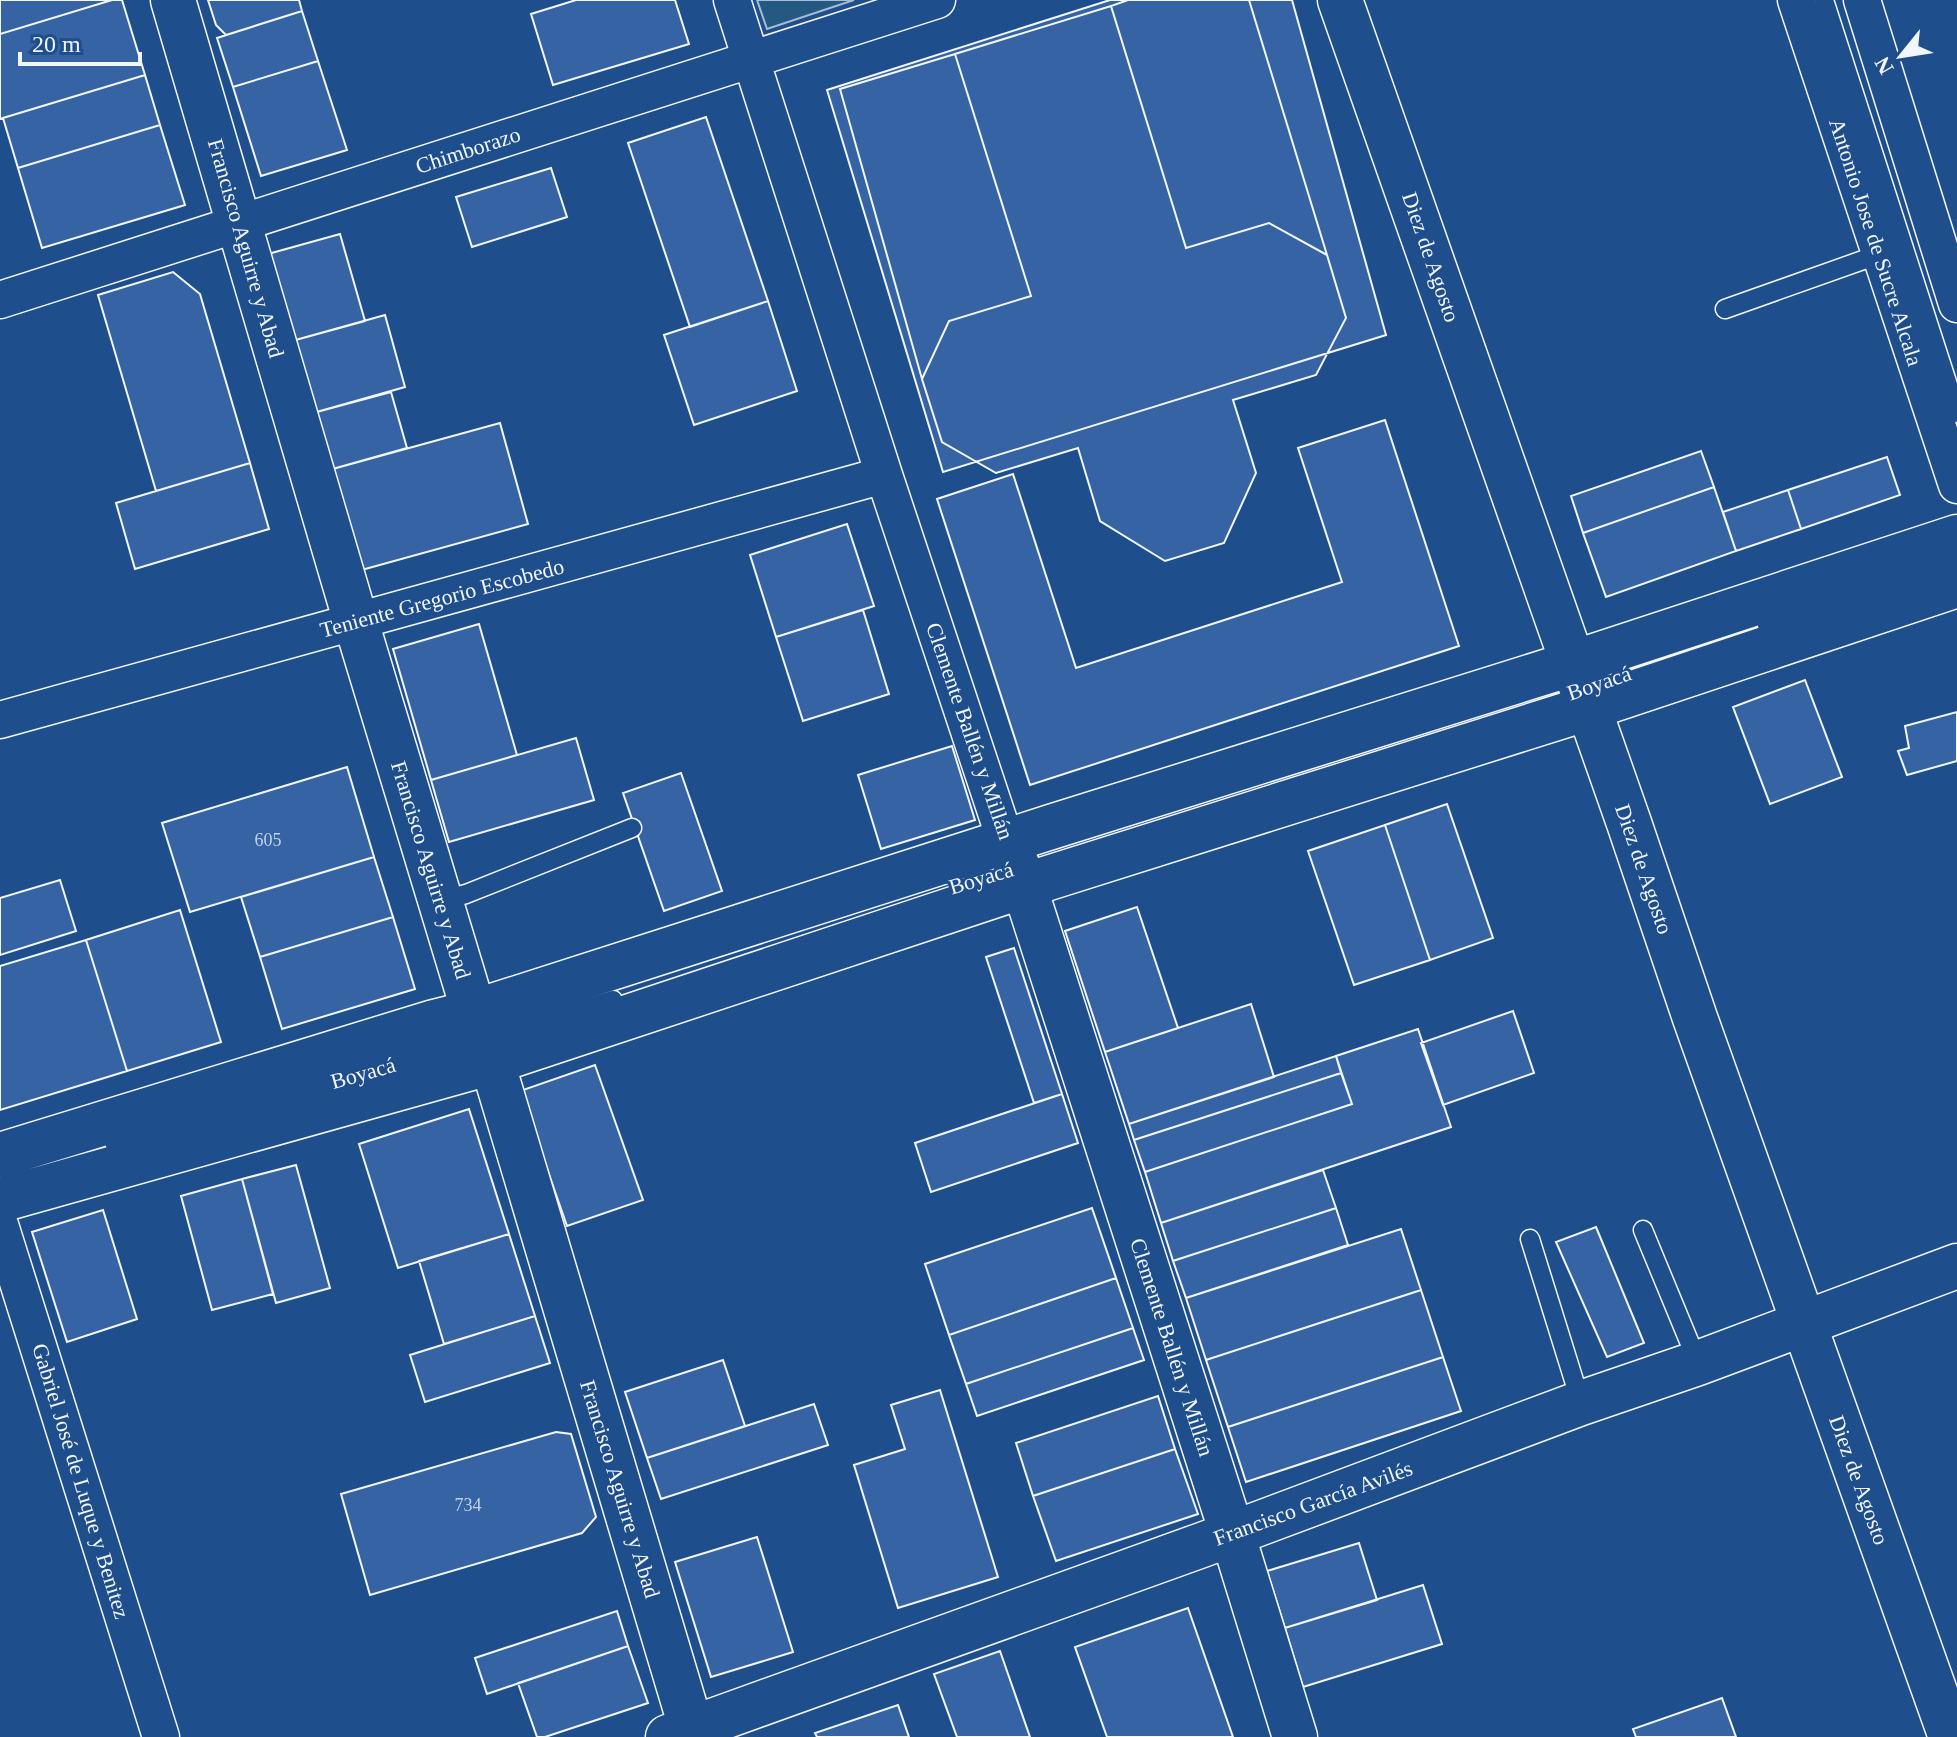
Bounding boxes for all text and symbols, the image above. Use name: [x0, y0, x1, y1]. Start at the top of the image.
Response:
scale bar: [20, 16, 140, 66]
north arrow: [1861, 16, 1941, 96]
text: 20 m: [32, 31, 81, 57]
text: N: [1869, 53, 1899, 79]
street label: Antonio Jose de Sucre Alcala: [1824, 115, 1928, 369]
street label: Chimborazo: [412, 121, 524, 179]
street label: Francisco Aguirre y Abad: [203, 136, 289, 360]
street label: Diez de Agosto: [1397, 189, 1465, 325]
street label: Teniente Gregorio Escobedo: [317, 553, 567, 643]
street label: Clemente Ballén y Millán: [921, 619, 1019, 843]
street label: Boyacá: [1564, 660, 1634, 706]
street label: Francisco Aguirre y Abad: [386, 758, 476, 982]
street label: Diez de Agosto: [1610, 801, 1678, 937]
house number: 605: [255, 830, 282, 850]
street label: Boyacá: [946, 856, 1016, 900]
street label: Boyacá: [328, 1052, 398, 1094]
street label: Clemente Ballén y Millán: [1125, 1235, 1219, 1459]
street label: Gabriel José de Luque y Benitez: [27, 1340, 135, 1622]
street label: Francisco Aguirre y Abad: [575, 1377, 665, 1601]
street label: Diez de Agosto: [1824, 1412, 1894, 1548]
street label: Francisco García Avilés: [1210, 1455, 1416, 1551]
house number: 734: [455, 1495, 482, 1515]

